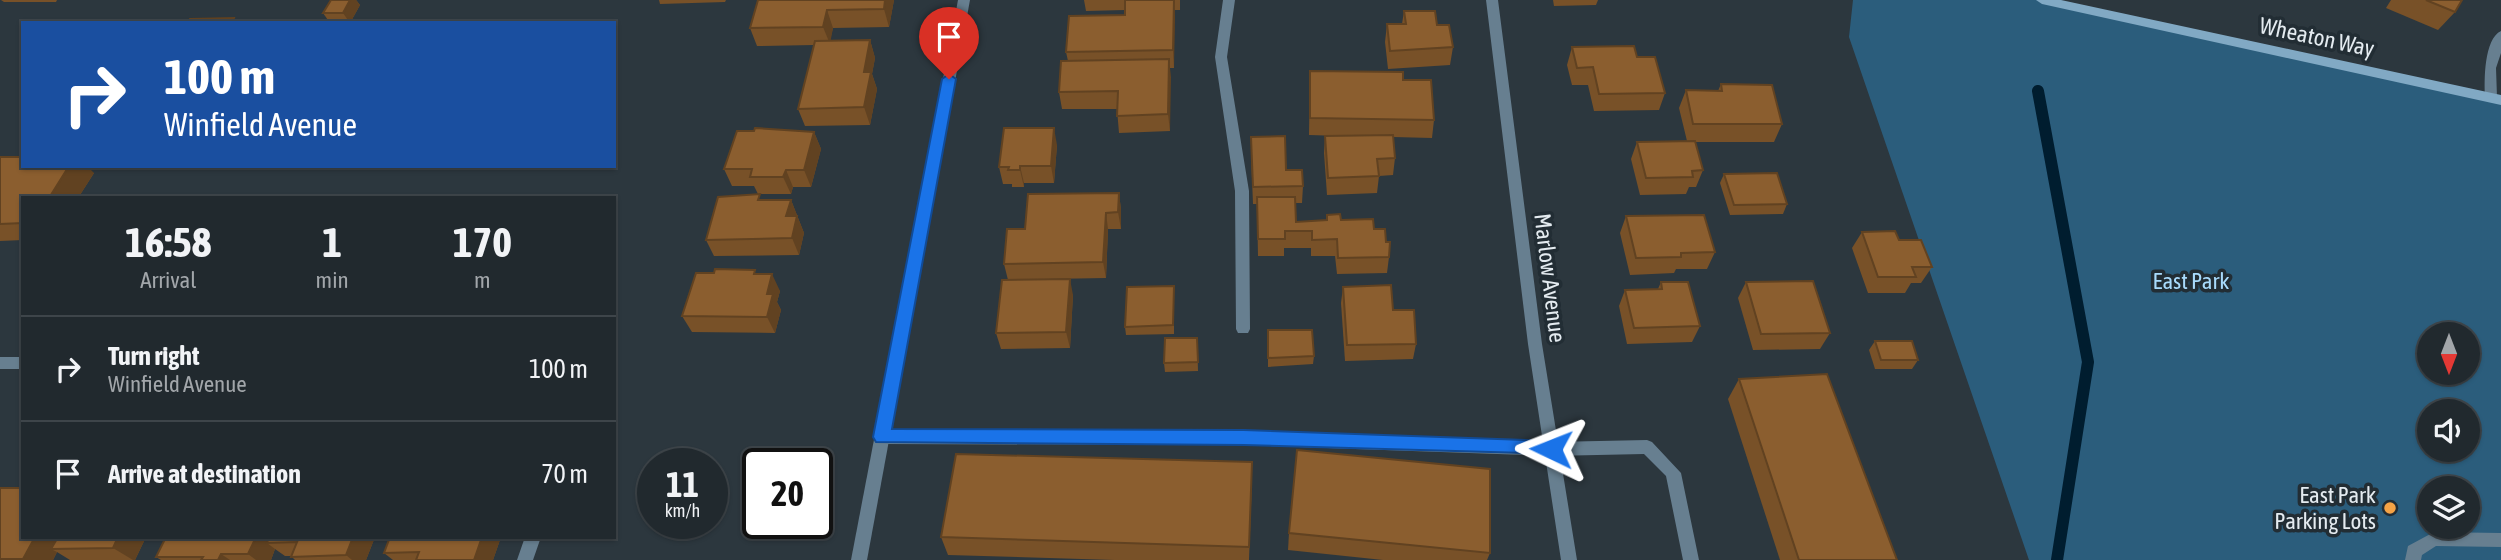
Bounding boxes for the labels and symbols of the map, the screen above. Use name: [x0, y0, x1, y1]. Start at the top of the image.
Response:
pin: [919, 7, 979, 79]
street label: Wheaton Way: [2257, 12, 2377, 62]
street label: Marlow Avenue: [1529, 212, 1571, 344]
park label: East Park: [2153, 268, 2229, 294]
north arrow: [2417, 322, 2480, 385]
position arrow: [1514, 412, 1588, 486]
speed limit sign: 20: [742, 448, 833, 539]
place label: East Park Parking Lots: [2274, 482, 2376, 534]
marker: East Park Parking Lots: [2382, 500, 2398, 516]

